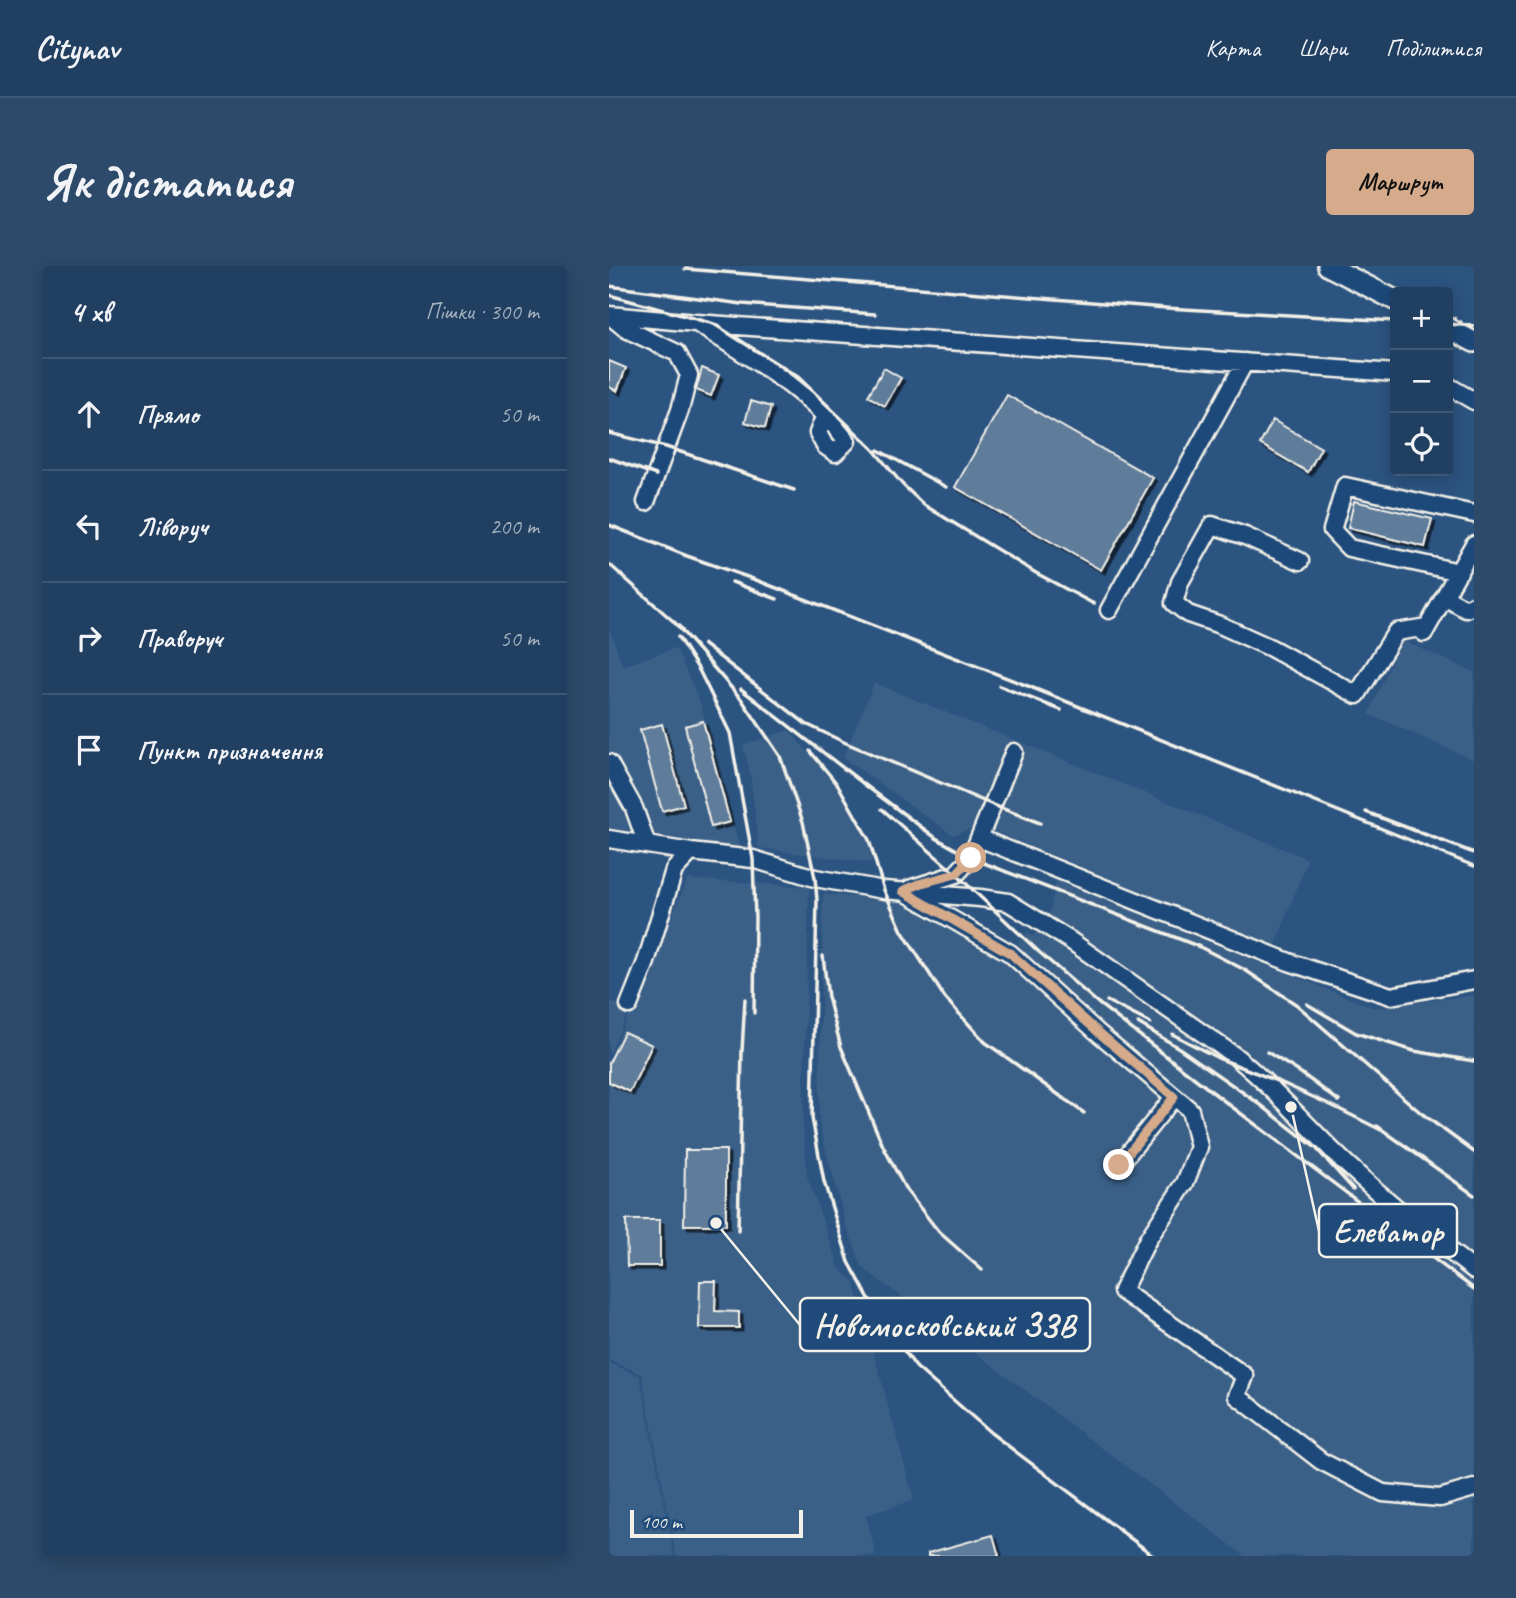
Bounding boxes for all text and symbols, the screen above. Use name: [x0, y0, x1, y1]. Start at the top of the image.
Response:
text: Citynav: [35, 27, 119, 69]
text: Карта: [1205, 33, 1260, 63]
text: Шари: [1298, 33, 1348, 63]
text: Поділитися: [1386, 33, 1481, 63]
button: Маршрут: [1326, 149, 1474, 215]
text: Як дістатися: [42, 151, 292, 213]
map controls: [1390, 287, 1453, 476]
button: +: [1390, 287, 1453, 350]
text: 4 хв: [70, 293, 111, 331]
text: Пішки · 300 m: [425, 297, 539, 326]
button: −: [1390, 350, 1453, 413]
icon: ahead: [70, 395, 108, 433]
text: Прямо: [137, 398, 199, 431]
text: 50 m: [500, 400, 539, 429]
button: locate: [1390, 413, 1453, 476]
icon: left: [70, 507, 108, 545]
text: Ліворуч: [137, 510, 208, 543]
text: 200 m: [490, 512, 539, 541]
icon: right: [70, 619, 108, 657]
text: Праворуч: [137, 622, 222, 655]
text: 50 m: [500, 624, 539, 653]
icon: arrive: [70, 731, 108, 769]
text: Пункт призначення: [137, 734, 322, 767]
route start: [955, 842, 986, 873]
route end: [1103, 1149, 1134, 1180]
callout: Елеватор: [1319, 1204, 1457, 1257]
text: Елеватор: [1333, 1211, 1445, 1252]
callout: Новомосковський ЗЗВ: [800, 1298, 1090, 1351]
text: Новомосковський ЗЗВ: [814, 1305, 1078, 1346]
scale bar: [630, 1507, 803, 1539]
text: 100 m: [641, 1510, 682, 1534]

